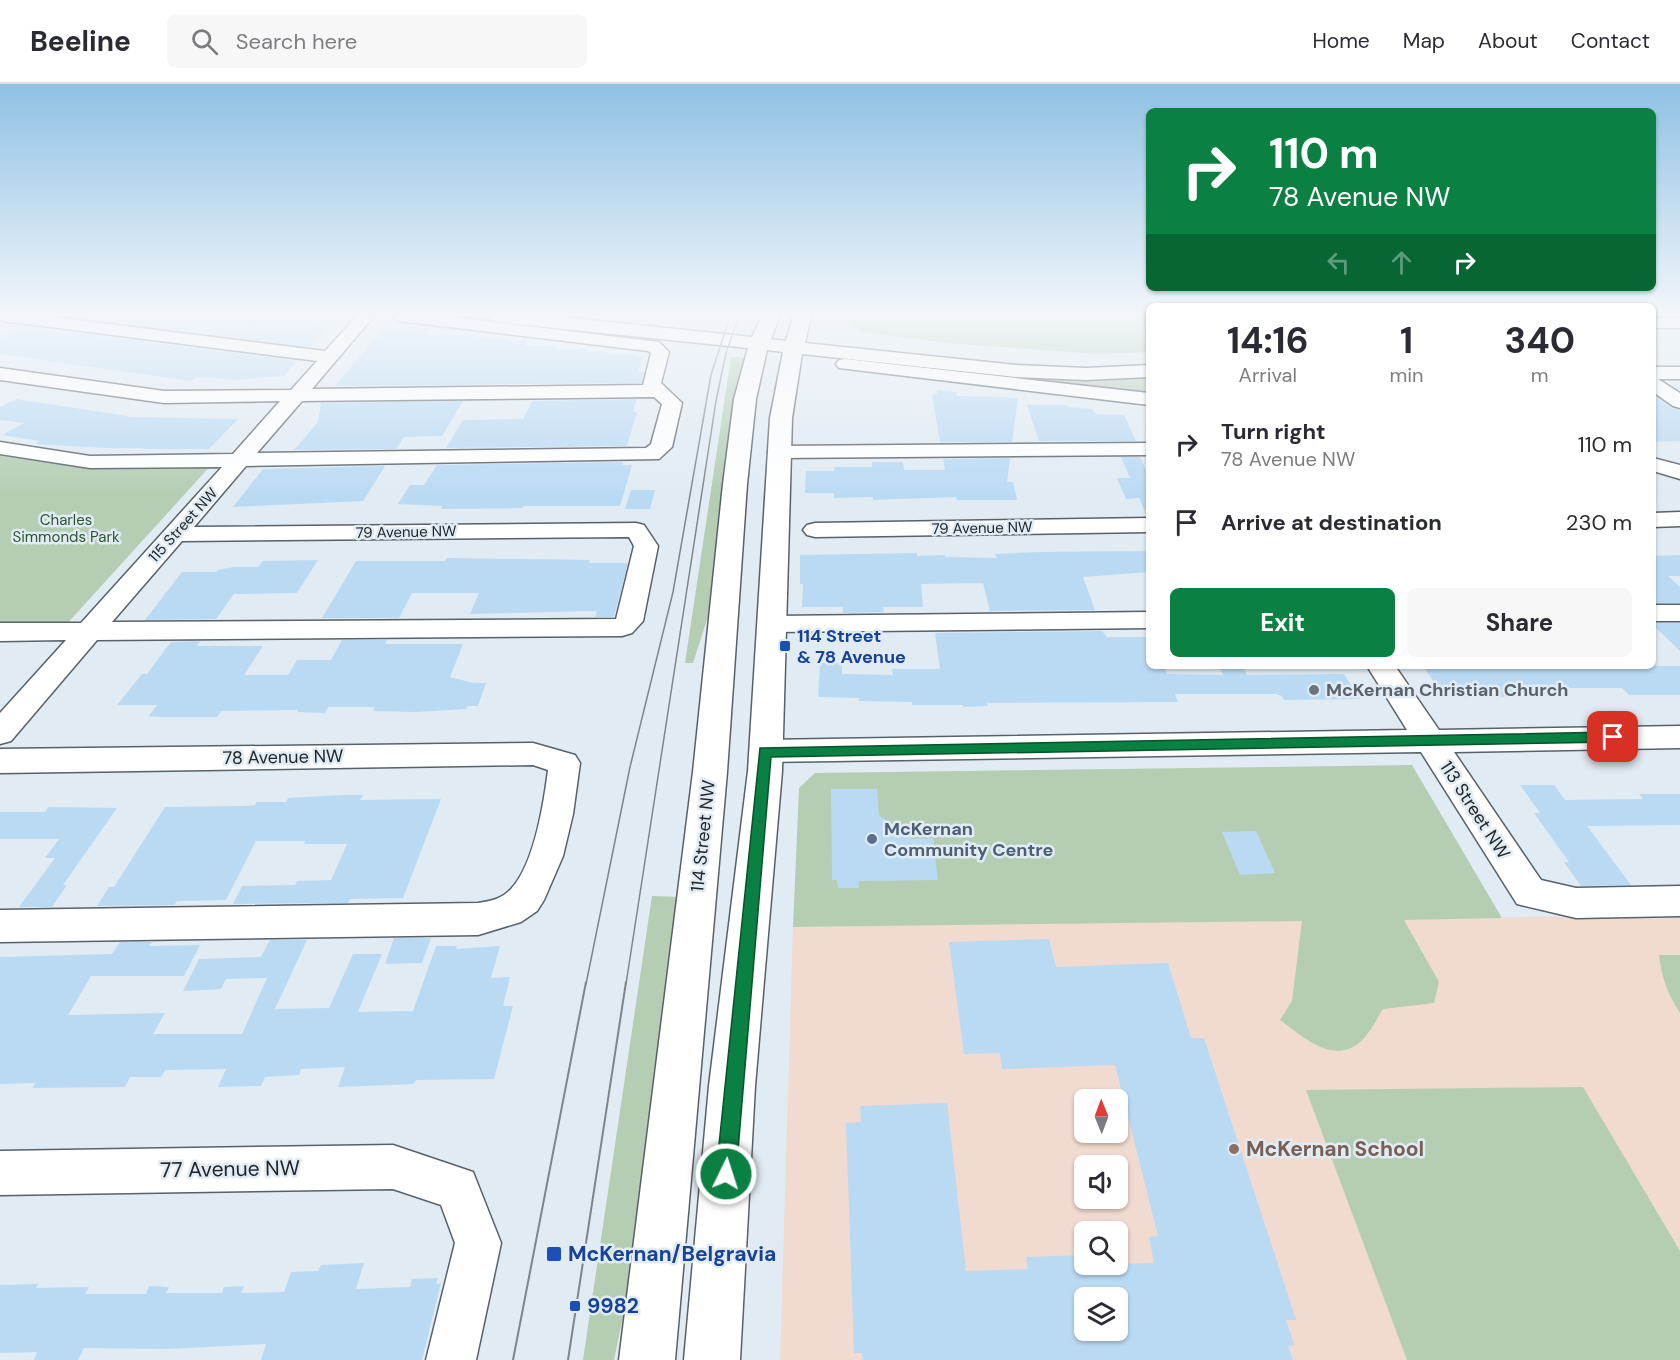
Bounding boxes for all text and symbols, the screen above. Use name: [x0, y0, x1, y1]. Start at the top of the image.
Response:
search box: [167, 14, 587, 68]
text: Beeline: [30, 23, 131, 60]
icon: search: [188, 25, 221, 58]
text: Search here: [236, 27, 357, 56]
text: Home: [1312, 27, 1370, 55]
text: Map: [1403, 27, 1445, 55]
text: About: [1478, 27, 1538, 55]
text: Contact: [1571, 27, 1650, 55]
text: 110 m: [1269, 126, 1379, 181]
icon: right: [1170, 132, 1248, 210]
text: 78 Avenue NW: [1269, 179, 1450, 214]
icon: left: [1322, 246, 1355, 279]
icon: ahead: [1385, 246, 1418, 279]
icon: right: [1448, 246, 1481, 279]
text: 14:16: [1227, 317, 1309, 364]
text: 1: [1400, 317, 1413, 364]
text: 340: [1505, 317, 1575, 364]
text: Arrival: [1239, 362, 1297, 388]
text: min: [1389, 362, 1424, 388]
text: m: [1531, 362, 1549, 388]
text: Turn right: [1221, 417, 1326, 446]
icon: right: [1170, 428, 1203, 461]
text: 110 m: [1578, 430, 1632, 459]
text: 78 Avenue NW: [1221, 446, 1355, 472]
street label: 115 Street NW: [144, 483, 222, 567]
icon: arrive: [1170, 506, 1203, 539]
text: Arrive at destination: [1221, 508, 1442, 537]
text: 230 m: [1566, 508, 1632, 537]
park label: Charles Simmonds Park: [12, 510, 120, 547]
street label: 79 Avenue NW: [931, 517, 1033, 539]
street label: 79 Avenue NW: [355, 521, 457, 543]
button: Exit: [1170, 588, 1395, 657]
button: Share: [1407, 588, 1632, 657]
place label: 114 Street & 78 Avenue: [797, 624, 906, 669]
marker: 114 Street & 78 Avenue: [778, 639, 792, 653]
place label: McKernan Christian Church: [1326, 678, 1568, 702]
marker: McKernan Christian Church: [1307, 683, 1321, 697]
pin: [1587, 711, 1638, 762]
icon: arrive: [1596, 720, 1629, 753]
street label: 78 Avenue NW: [222, 744, 344, 770]
street label: 113 Street NW: [1434, 756, 1516, 864]
street label: 114 Street NW: [685, 779, 721, 893]
place label: McKernan Community Centre: [884, 817, 1053, 862]
marker: McKernan Community Centre: [865, 832, 879, 846]
north arrow: [1074, 1089, 1128, 1143]
map controls: [1074, 1089, 1128, 1341]
place label: McKernan School: [1246, 1135, 1424, 1163]
position arrow: [694, 1142, 758, 1206]
marker: McKernan School: [1227, 1142, 1241, 1156]
street label: 77 Avenue NW: [160, 1154, 300, 1184]
button: sound: [1074, 1155, 1128, 1209]
button: search: [1074, 1221, 1128, 1275]
place label: McKernan/Belgravia: [568, 1240, 776, 1268]
marker: McKernan/Belgravia: [545, 1245, 563, 1263]
button: layers: [1074, 1287, 1128, 1341]
place label: 9982: [587, 1292, 639, 1320]
marker: 9982: [568, 1299, 582, 1313]

